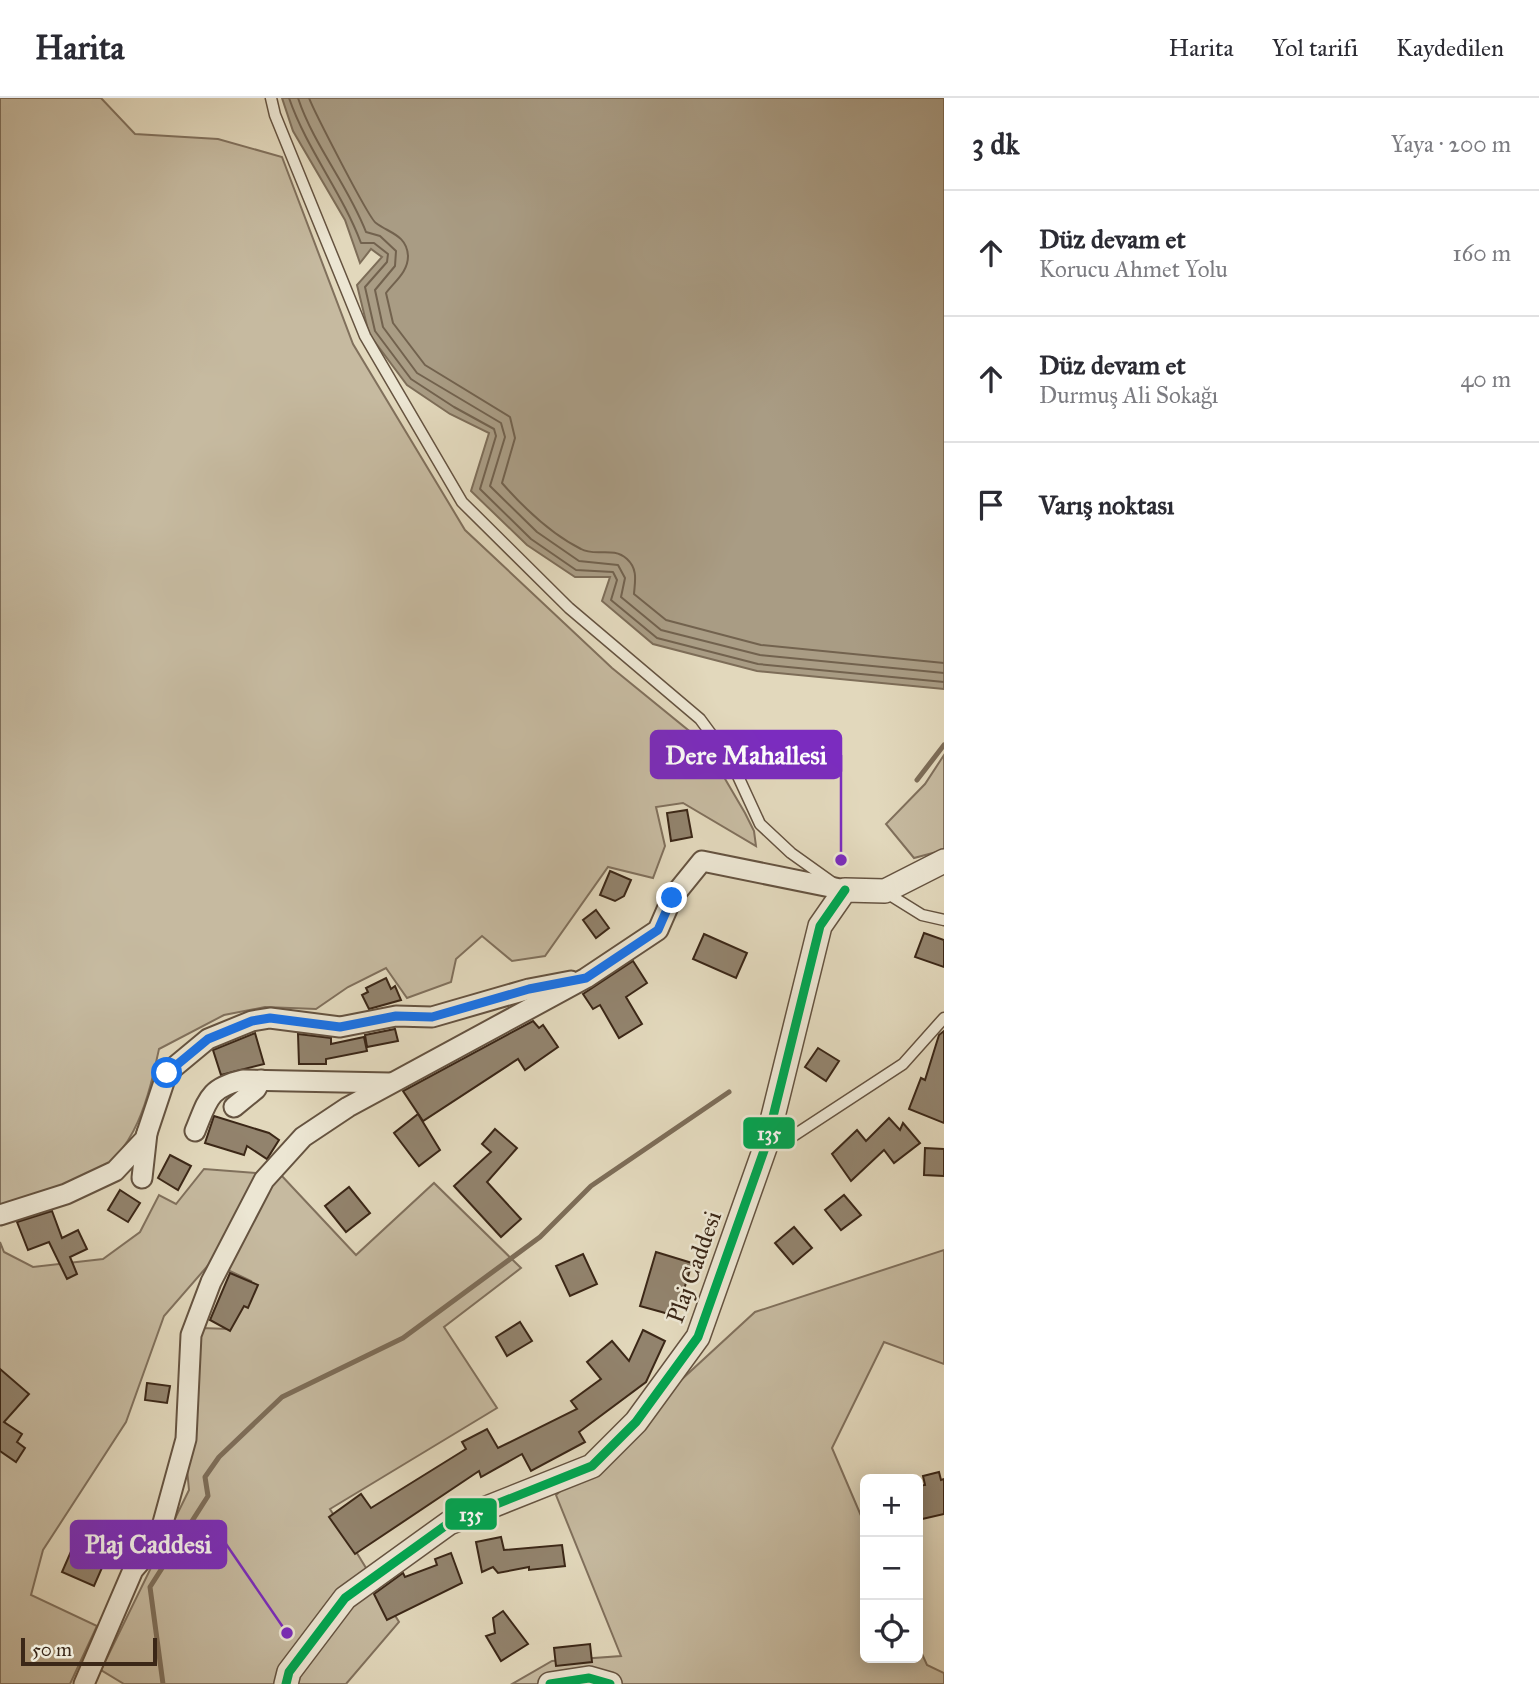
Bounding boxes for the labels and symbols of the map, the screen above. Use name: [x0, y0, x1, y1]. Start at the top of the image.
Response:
callout: Dere Mahallesi: [651, 731, 841, 778]
text: Dere Mahallesi: [665, 739, 828, 771]
route end: [656, 882, 687, 913]
route start: [151, 1057, 182, 1088]
line badge: 135: [742, 1116, 796, 1150]
text: 135: [757, 1122, 781, 1146]
street label: Plaj Caddesi: [660, 1206, 728, 1327]
line badge: 135: [444, 1497, 498, 1531]
text: 135: [459, 1503, 483, 1527]
callout: Plaj Caddesi: [71, 1521, 226, 1568]
text: Plaj Caddesi: [84, 1528, 212, 1560]
scale bar: [21, 1635, 158, 1667]

